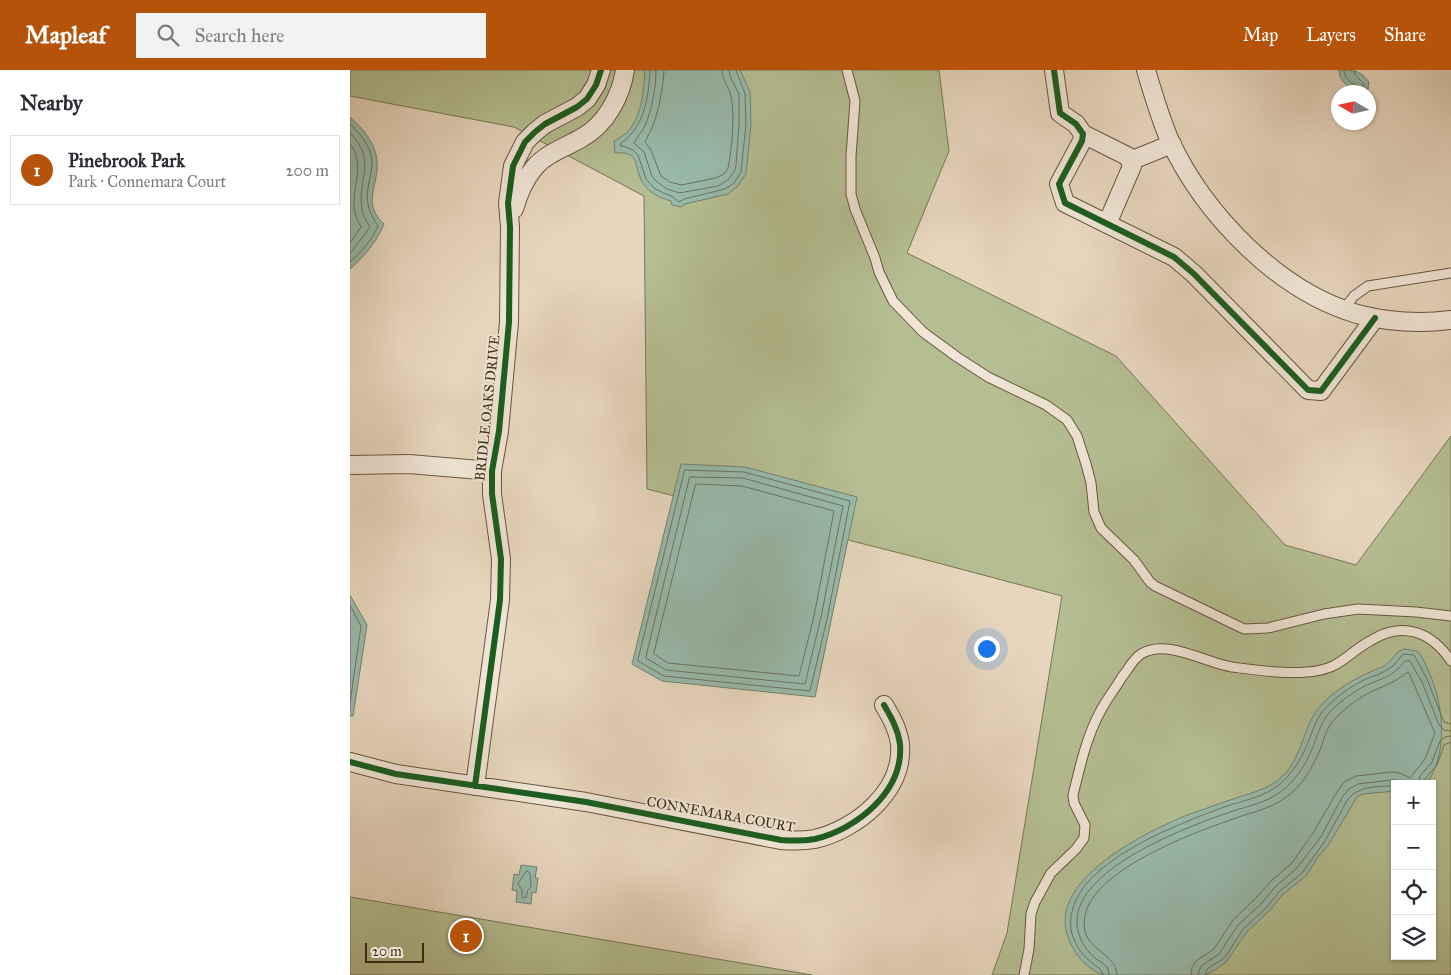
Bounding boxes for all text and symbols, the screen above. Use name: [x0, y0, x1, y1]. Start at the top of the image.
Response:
search box: [136, 13, 486, 58]
text: Mapleaf: [25, 20, 106, 50]
icon: search: [154, 21, 182, 49]
text: Search here: [194, 24, 284, 47]
text: Map: [1243, 24, 1278, 46]
text: Layers: [1306, 24, 1356, 46]
text: Share: [1384, 24, 1426, 46]
north arrow: [1331, 85, 1376, 130]
text: Nearby: [20, 90, 83, 116]
text: Pinebrook Park: [68, 149, 185, 172]
text: 1: [34, 161, 40, 180]
text: 200 m: [286, 161, 329, 180]
text: Park · Connemara Court: [68, 172, 226, 191]
street label: BRIDLE OAKS DRIVE: [471, 334, 504, 482]
your location: [974, 636, 1000, 662]
map controls: [1391, 780, 1436, 960]
button: +: [1391, 780, 1436, 825]
street label: CONNEMARA COURT: [645, 793, 797, 836]
button: −: [1391, 825, 1436, 870]
button: locate: [1391, 870, 1436, 915]
button: layers: [1391, 915, 1436, 960]
pin: 1: [450, 917, 482, 955]
scale bar: [365, 940, 424, 963]
text: 20 m: [372, 943, 402, 960]

